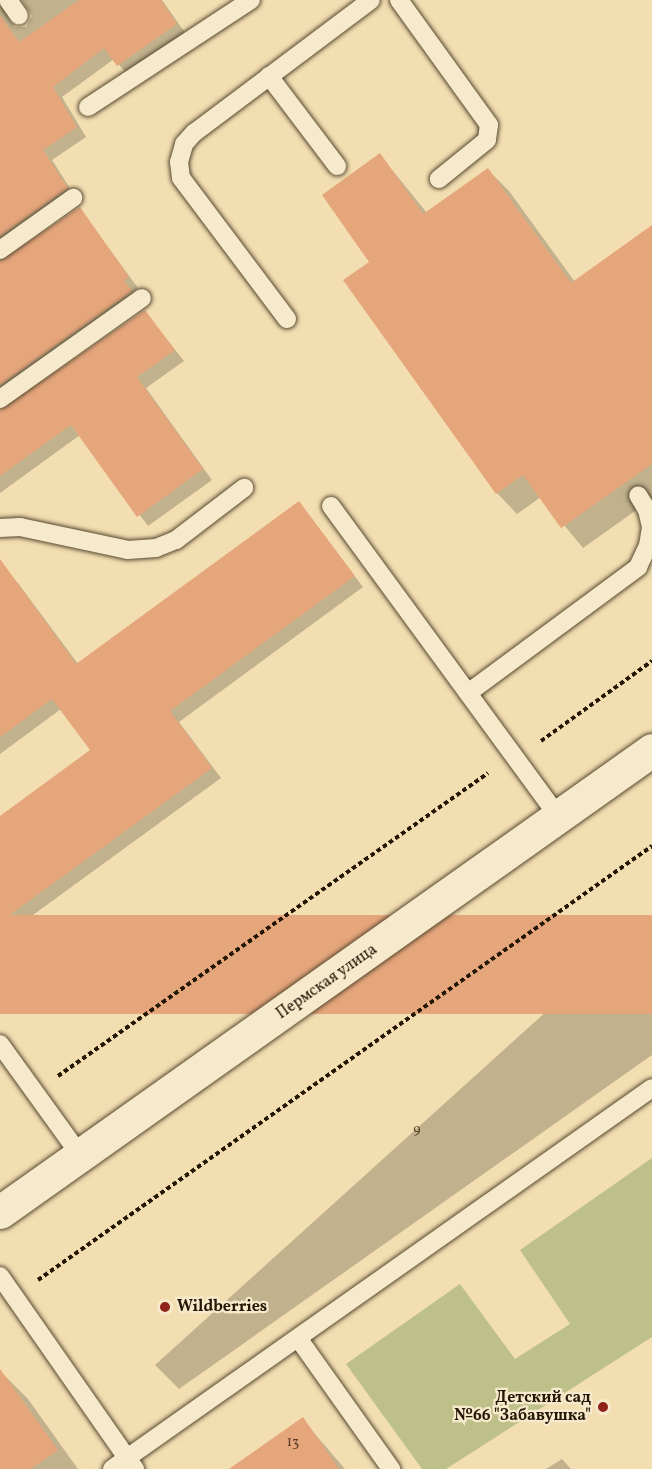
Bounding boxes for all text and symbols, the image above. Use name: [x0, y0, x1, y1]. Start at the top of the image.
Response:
street label: Пермская улица: [273, 940, 381, 1024]
house number: 9: [413, 1122, 421, 1138]
place label: Wildberries: [177, 1297, 267, 1317]
marker: Wildberries: [158, 1300, 172, 1314]
place label: Детский сад №66 "Забавушка": [454, 1388, 591, 1426]
marker: Детский сад №66 "Забавушка": [596, 1400, 610, 1414]
house number: 13: [287, 1435, 299, 1451]

